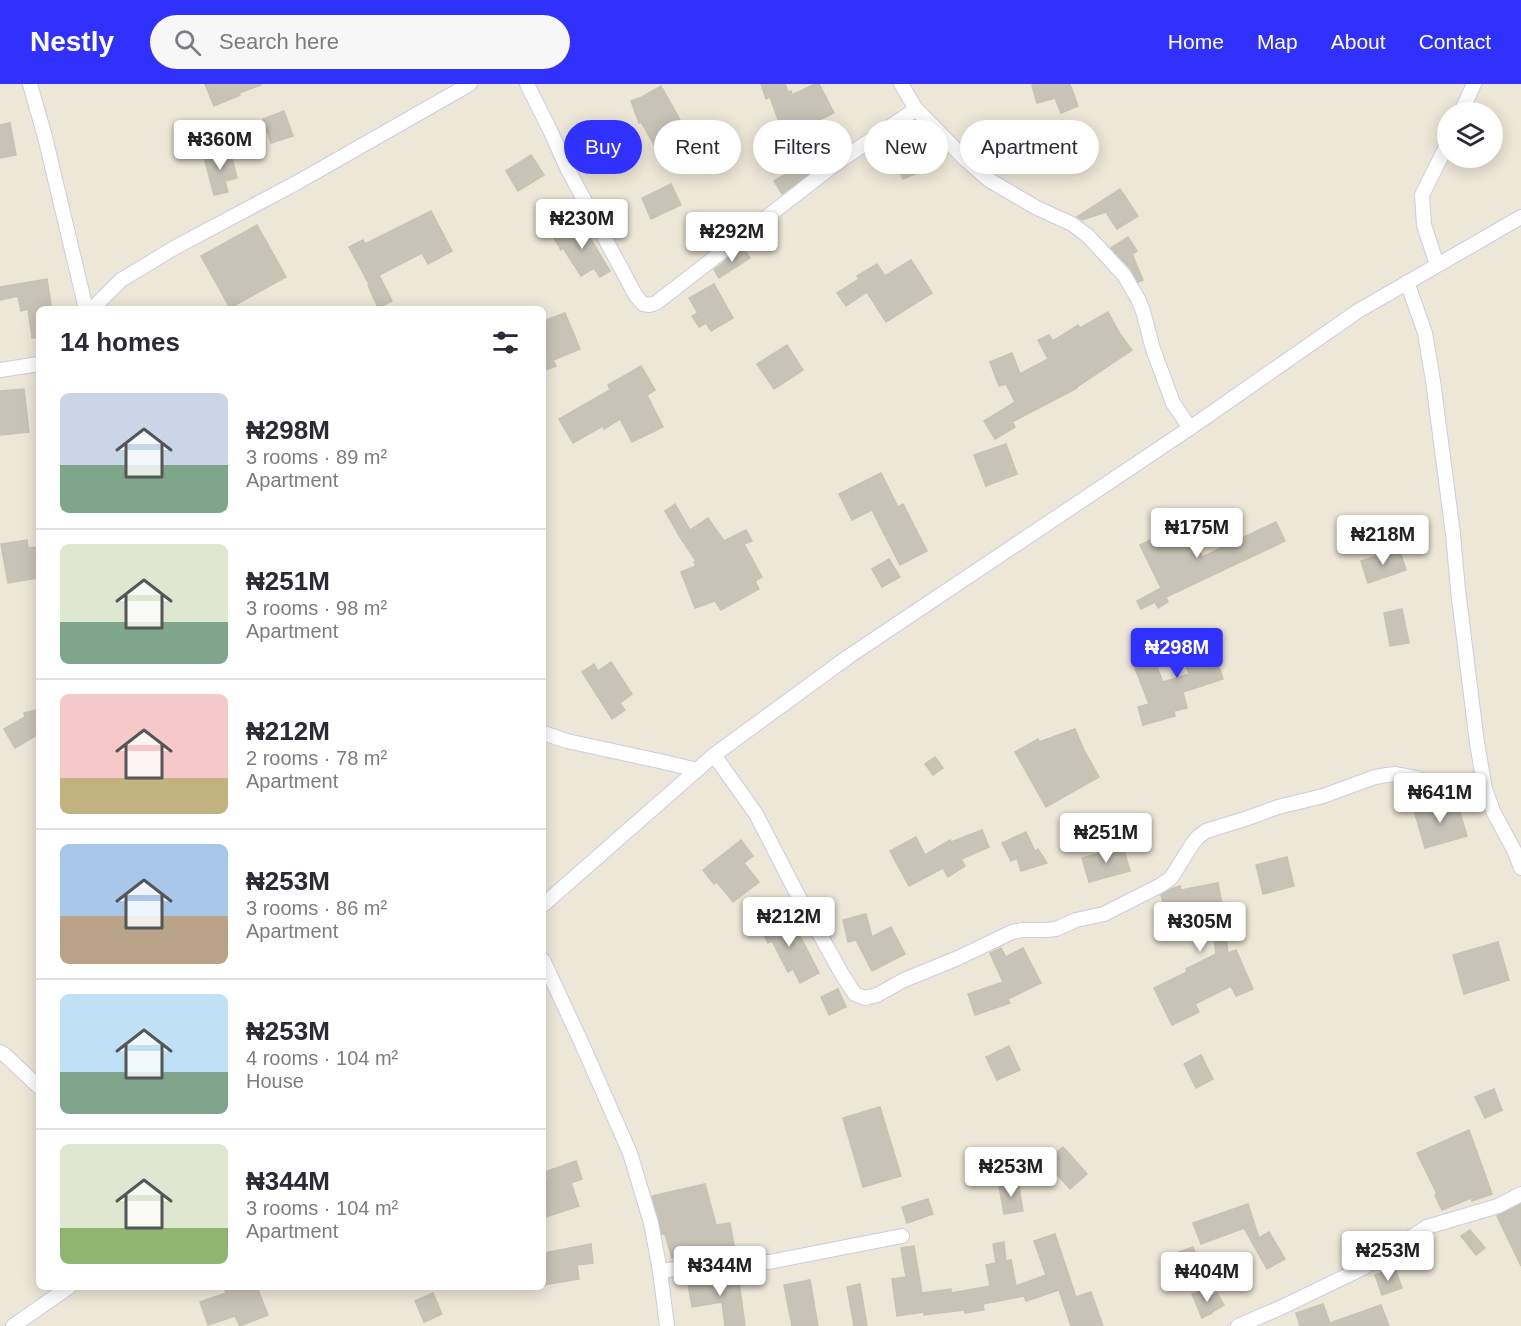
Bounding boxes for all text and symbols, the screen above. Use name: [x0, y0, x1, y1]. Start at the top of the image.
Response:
search box: [150, 15, 570, 69]
text: Nestly: [30, 26, 114, 57]
icon: search: [171, 26, 204, 59]
text: Search here: [219, 29, 339, 54]
text: Home: [1168, 30, 1224, 53]
text: Map: [1257, 30, 1298, 53]
text: About: [1331, 30, 1386, 53]
text: Contact: [1419, 30, 1491, 53]
map controls: [1437, 102, 1503, 168]
button: layers: [1437, 102, 1503, 168]
pin: ₦360M: [178, 120, 262, 171]
chip: Buy: [564, 120, 642, 174]
chip: Rent: [654, 120, 741, 174]
chip: Filters: [753, 120, 852, 174]
chip: New: [864, 120, 948, 174]
chip: Apartment: [960, 120, 1099, 174]
text: ₦360M: [188, 128, 252, 150]
pin: ₦230M: [540, 199, 624, 250]
text: ₦230M: [550, 207, 614, 229]
pin: ₦292M: [690, 212, 774, 263]
text: ₦292M: [700, 220, 764, 242]
icon: filters: [489, 326, 522, 359]
text: 14 homes: [60, 327, 180, 357]
text: ₦298M: [246, 415, 330, 445]
icon: home: [108, 417, 180, 489]
text: 3 rooms · 89 m²: [246, 446, 387, 468]
text: Apartment: [246, 469, 338, 491]
pin: ₦175M: [1155, 508, 1239, 559]
pin: ₦218M: [1341, 515, 1425, 566]
text: ₦175M: [1165, 516, 1229, 538]
text: ₦218M: [1351, 523, 1415, 545]
text: ₦251M: [246, 566, 330, 596]
icon: home: [108, 568, 180, 640]
text: 3 rooms · 98 m²: [246, 597, 387, 619]
text: Apartment: [246, 620, 338, 642]
pin: ₦298M: [1135, 628, 1219, 679]
text: ₦298M: [1145, 636, 1209, 658]
text: ₦212M: [246, 716, 330, 746]
icon: home: [108, 718, 180, 790]
text: 2 rooms · 78 m²: [246, 747, 387, 769]
text: Apartment: [246, 770, 338, 792]
pin: ₦641M: [1398, 773, 1482, 824]
text: ₦641M: [1408, 781, 1472, 803]
pin: ₦251M: [1064, 813, 1148, 864]
text: ₦251M: [1074, 821, 1138, 843]
text: ₦253M: [246, 866, 330, 896]
icon: home: [108, 868, 180, 940]
text: 3 rooms · 86 m²: [246, 897, 387, 919]
pin: ₦212M: [747, 897, 831, 948]
pin: ₦305M: [1158, 902, 1242, 953]
text: ₦212M: [757, 905, 821, 927]
text: ₦305M: [1168, 910, 1232, 932]
text: Apartment: [246, 920, 338, 942]
text: ₦253M: [246, 1016, 330, 1046]
icon: home: [108, 1018, 180, 1090]
text: 4 rooms · 104 m²: [246, 1047, 398, 1069]
text: House: [246, 1070, 304, 1092]
pin: ₦253M: [969, 1147, 1053, 1198]
text: ₦253M: [979, 1155, 1043, 1177]
text: ₦344M: [246, 1166, 330, 1196]
icon: home: [108, 1168, 180, 1240]
text: 3 rooms · 104 m²: [246, 1197, 398, 1219]
text: Apartment: [246, 1220, 338, 1242]
pin: ₦253M: [1346, 1231, 1430, 1282]
text: ₦253M: [1356, 1239, 1420, 1261]
pin: ₦344M: [678, 1246, 762, 1297]
pin: ₦404M: [1165, 1252, 1249, 1303]
text: ₦344M: [688, 1254, 752, 1276]
text: ₦404M: [1175, 1260, 1239, 1282]

